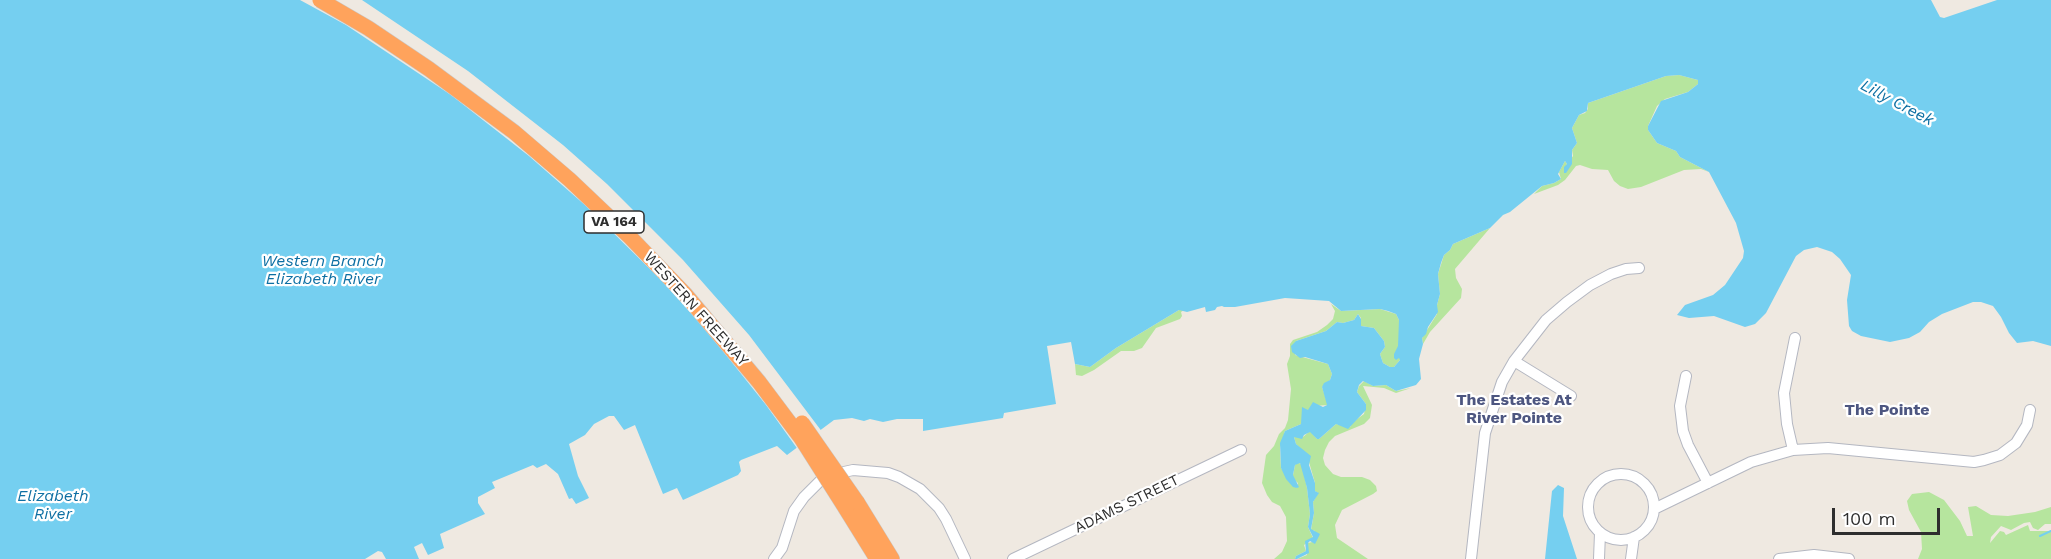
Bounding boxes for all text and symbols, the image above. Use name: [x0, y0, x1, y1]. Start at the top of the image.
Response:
water label: Lilly Creek: [1857, 76, 1937, 130]
road number: VA 164: [584, 211, 644, 233]
street label: WESTERN FREEWAY: [640, 248, 752, 370]
water label: Western Branch Elizabeth River: [262, 251, 384, 289]
district label: The Estates At River Pointe: [1456, 390, 1572, 428]
district label: The Pointe: [1845, 400, 1929, 420]
street label: ADAMS STREET: [1072, 471, 1182, 537]
water label: Elizabeth River: [17, 486, 89, 524]
scale bar: [1835, 496, 1943, 534]
text: 100 m: [1843, 508, 1896, 529]

